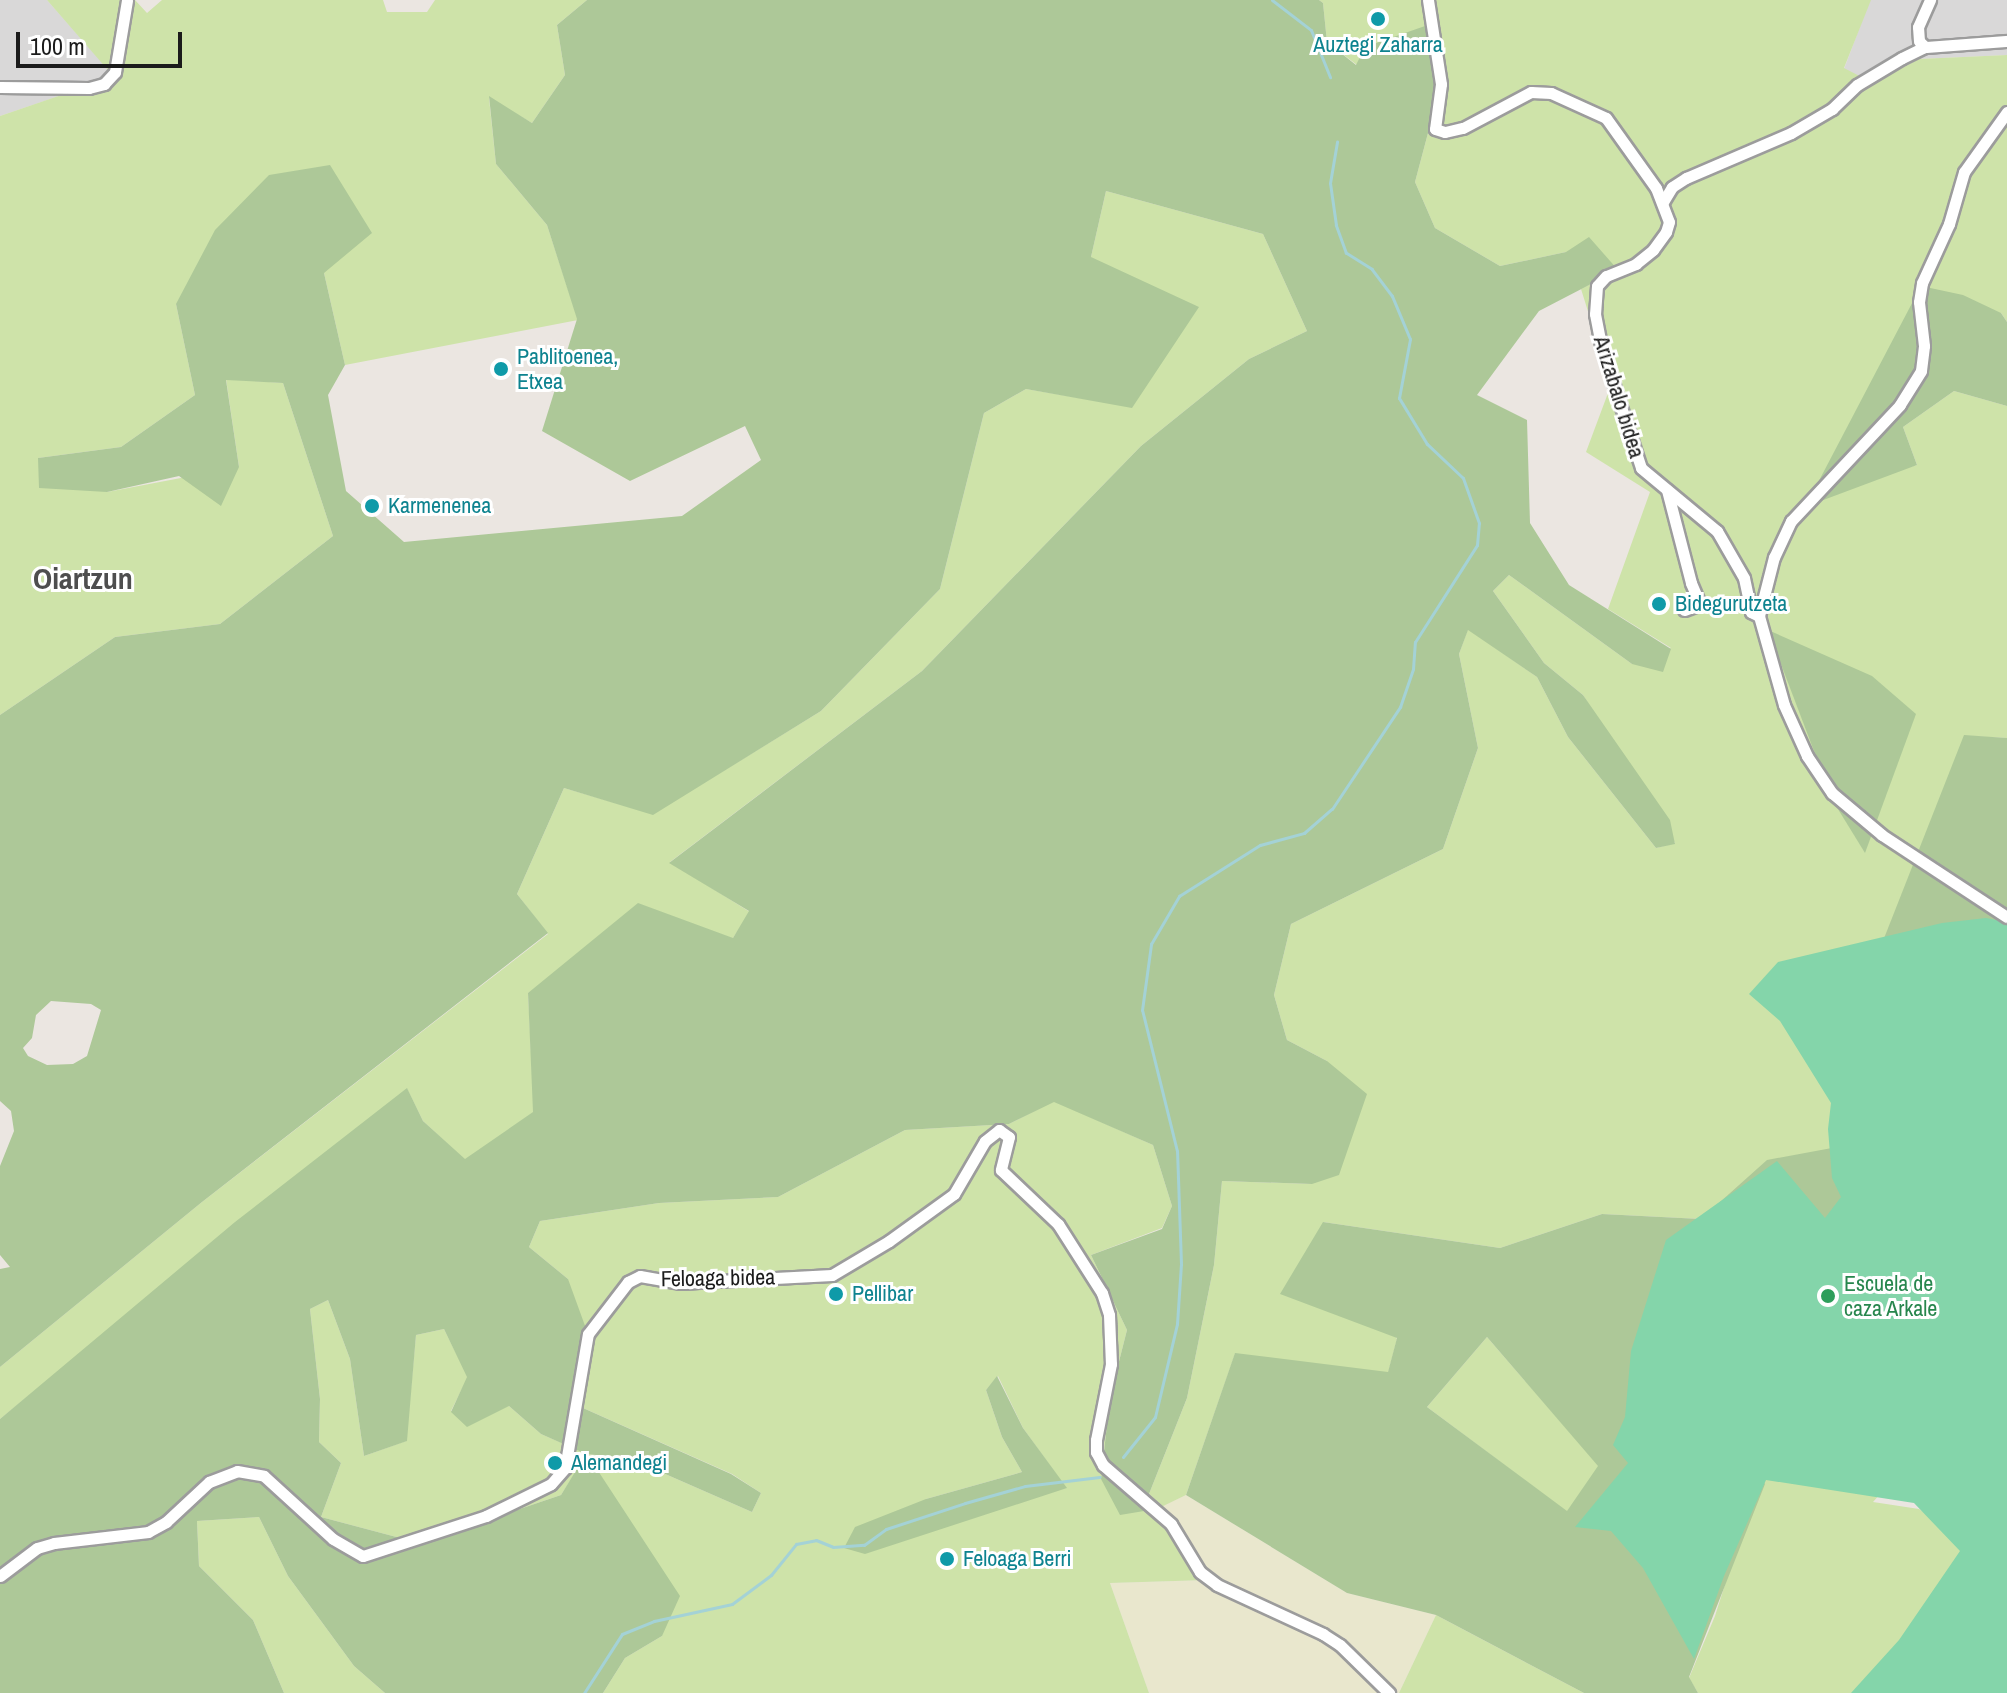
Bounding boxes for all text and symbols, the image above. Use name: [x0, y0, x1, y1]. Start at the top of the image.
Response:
marker: Auztegi Zaharra: [1369, 10, 1387, 28]
scale bar: [20, 16, 186, 66]
text: 100 m: [30, 30, 85, 62]
place label: Auztegi Zaharra: [1313, 32, 1443, 58]
street label: Arizabalo bidea: [1588, 333, 1650, 461]
place label: Pablitoenea, Etxea: [517, 343, 618, 394]
marker: Pablitoenea, Etxea: [492, 360, 510, 378]
place label: Karmenenea: [388, 493, 491, 519]
marker: Karmenenea: [363, 497, 381, 515]
district label: Oiartzun: [33, 560, 133, 596]
place label: Bidegurutzeta: [1675, 591, 1787, 617]
marker: Bidegurutzeta: [1650, 595, 1668, 613]
street label: Feloaga bidea: [661, 1264, 775, 1292]
place label: Escuela de caza Arkale: [1844, 1270, 1938, 1322]
place label: Pellibar: [852, 1281, 913, 1307]
marker: Pellibar: [827, 1285, 845, 1303]
marker: Escuela de caza Arkale: [1819, 1287, 1837, 1305]
place label: Alemandegi: [571, 1450, 667, 1476]
marker: Alemandegi: [546, 1454, 564, 1472]
place label: Feloaga Berri: [963, 1546, 1071, 1572]
marker: Feloaga Berri: [938, 1550, 956, 1568]

